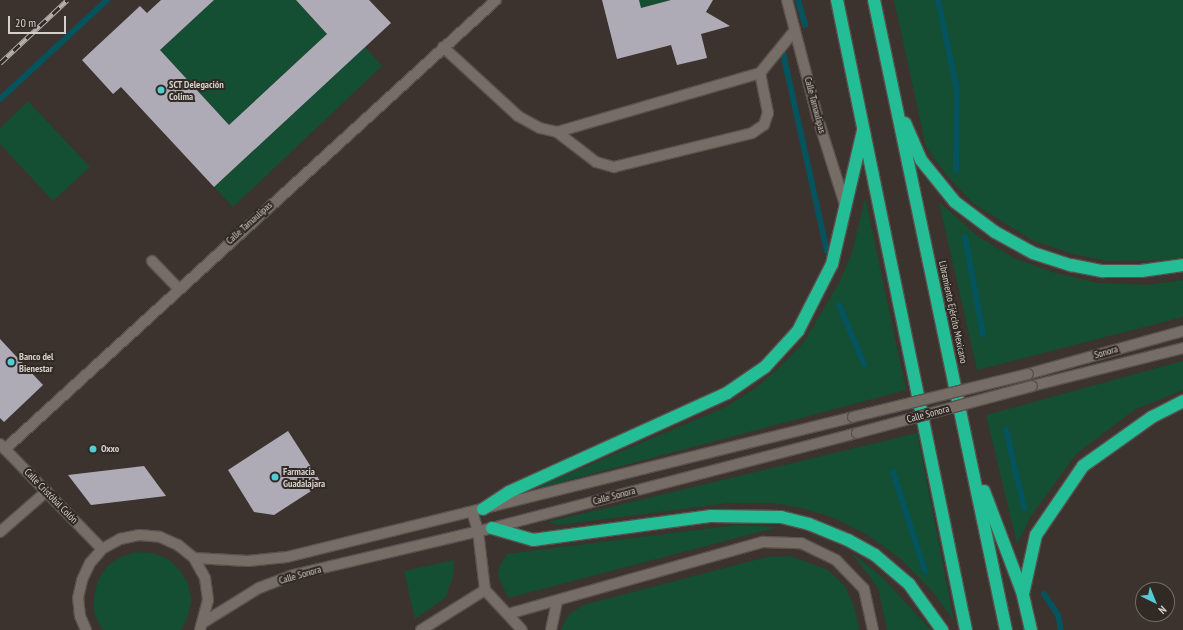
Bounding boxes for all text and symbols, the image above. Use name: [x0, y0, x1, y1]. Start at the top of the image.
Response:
scale bar: [10, 8, 68, 34]
text: 20 m: [15, 15, 36, 30]
street label: Calle Tamaulipas: [802, 75, 828, 135]
place label: SCT Delegación Colima: [169, 78, 224, 102]
marker: SCT Delegación Colima: [156, 85, 166, 95]
street label: Calle Tamaulipas: [223, 199, 275, 247]
street label: Libramiento Ejército Mexicano: [936, 260, 970, 364]
street label: Sonora: [1093, 343, 1119, 361]
place label: Banco del Bienestar: [19, 350, 54, 374]
marker: Banco del Bienestar: [6, 357, 16, 367]
street label: Calle Sonora: [905, 403, 951, 425]
place label: Oxxo: [101, 443, 119, 455]
marker: Oxxo: [88, 444, 98, 454]
place label: Farmacia Guadalajara: [283, 465, 325, 488]
street label: Calle Cristóbal Colón: [22, 466, 80, 526]
marker: Farmacia Guadalajara: [270, 472, 280, 482]
street label: Calle Sonora: [591, 485, 637, 507]
street label: Calle Sonora: [277, 563, 323, 587]
north arrow: [1135, 582, 1175, 622]
text: N: [1156, 603, 1169, 617]

